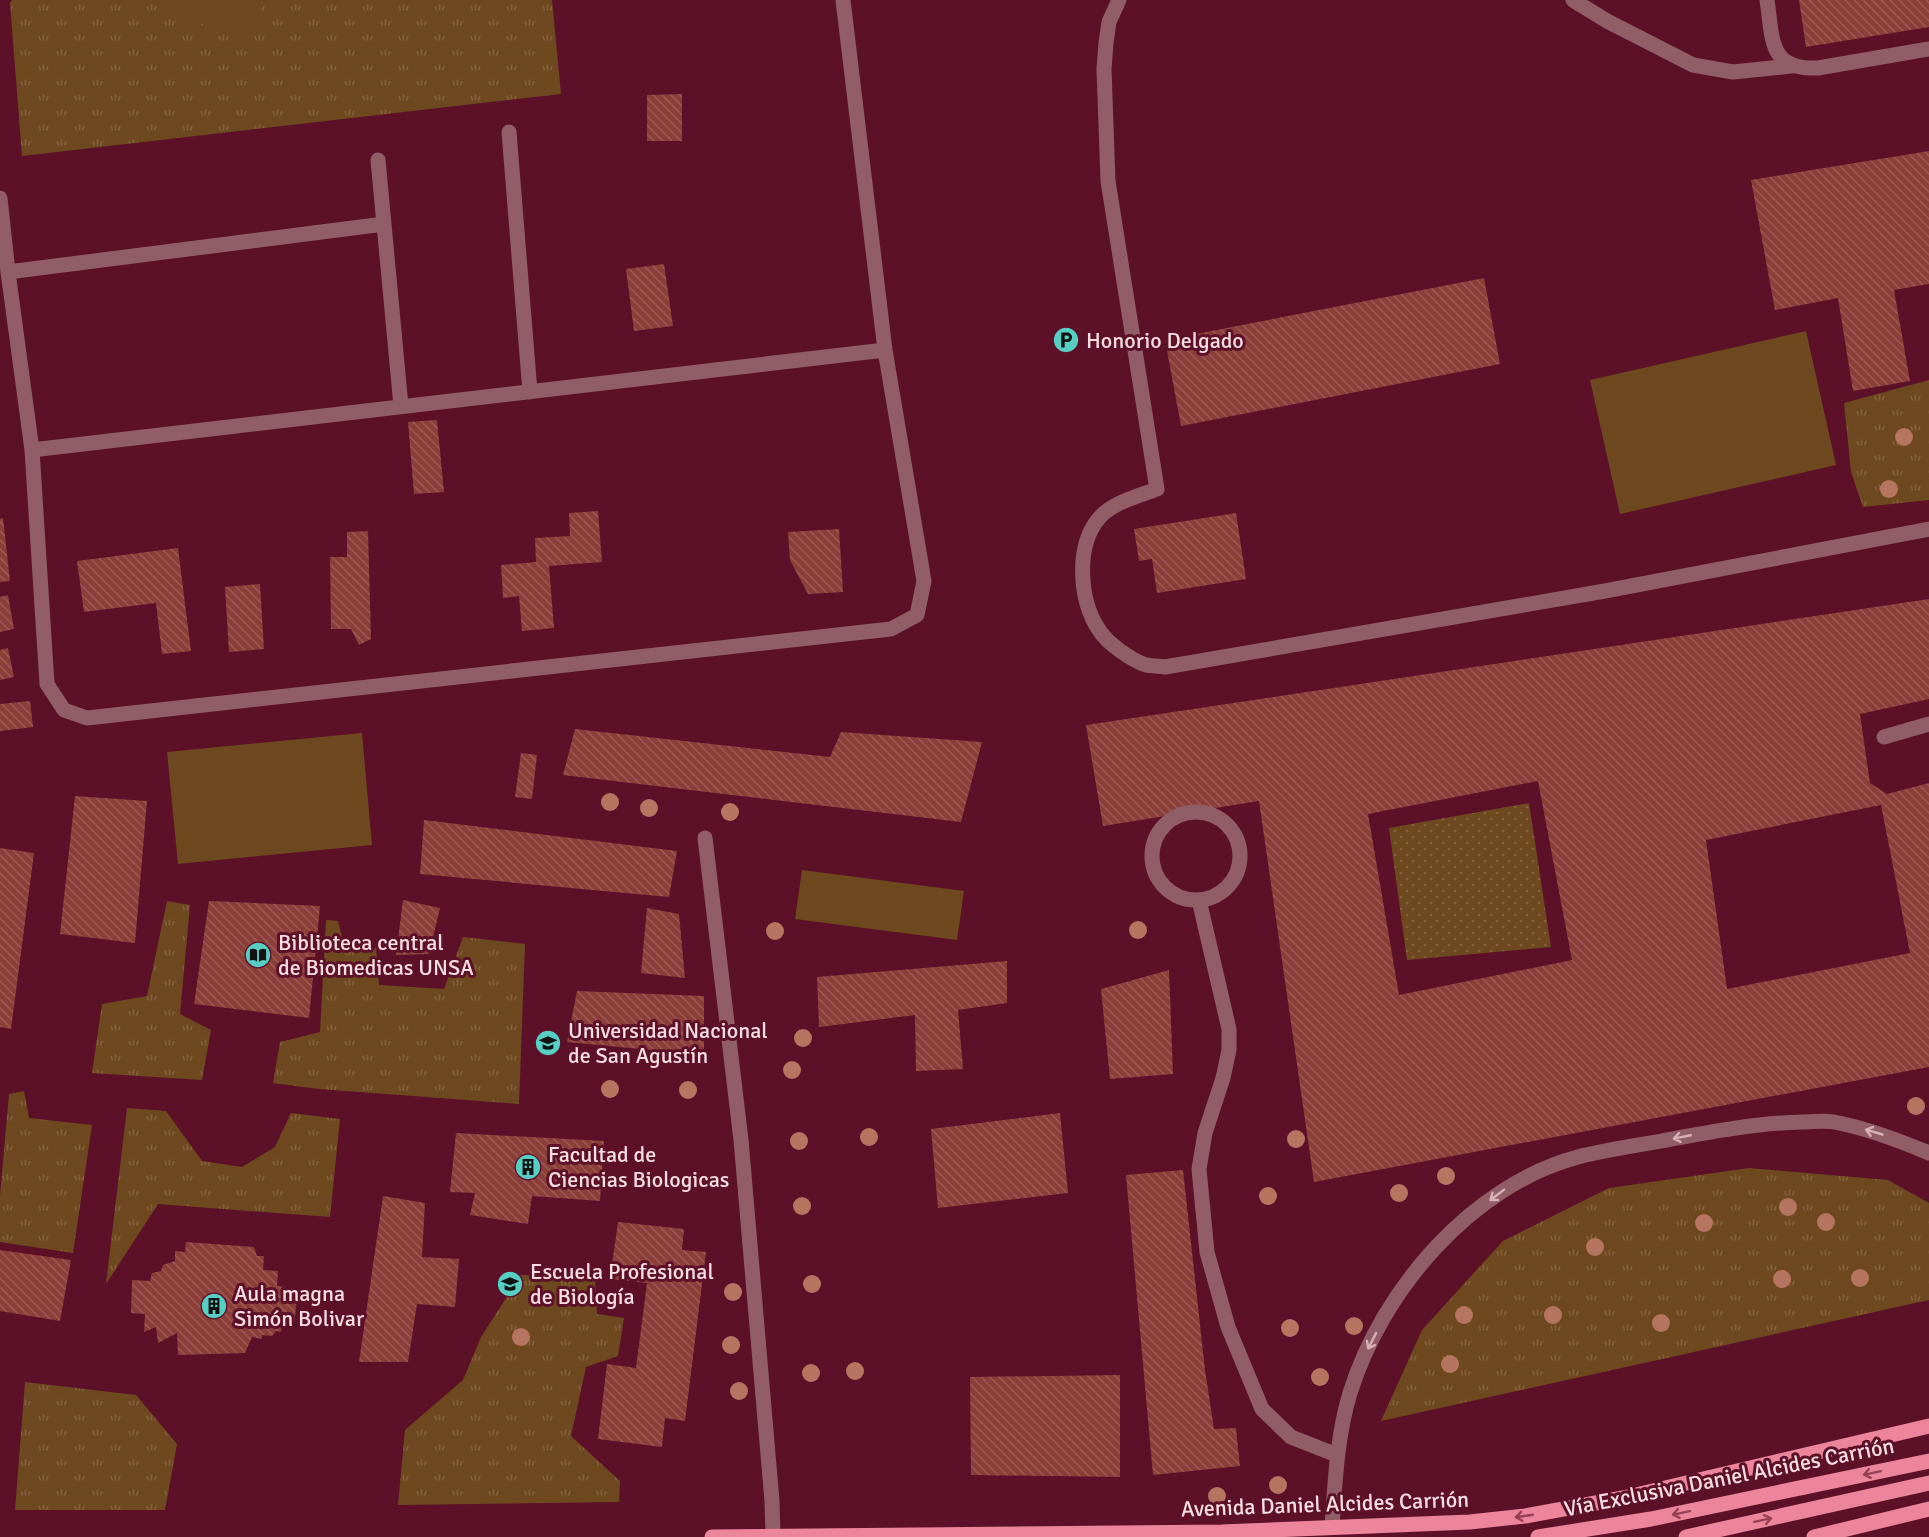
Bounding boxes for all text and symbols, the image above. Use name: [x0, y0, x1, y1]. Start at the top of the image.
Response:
parking icon: Honorio Delgado: [1051, 325, 1081, 355]
place label: Honorio Delgado: [1086, 327, 1244, 354]
place label: Biblioteca central de Biomedicas UNSA: [278, 929, 474, 981]
library icon: Biblioteca central de Biomedicas UNSA: [243, 940, 273, 970]
place label: Universidad Nacional de San Agustín: [568, 1017, 768, 1069]
school or university icon: Universidad Nacional de San Agustín: [533, 1028, 563, 1058]
one-way arrow: [1865, 1126, 1884, 1137]
one-way arrow: [1673, 1132, 1692, 1143]
place label: Facultad de Ciencias Biologicas: [548, 1141, 729, 1193]
building icon: Facultad de Ciencias Biologicas: [513, 1152, 543, 1182]
one-way arrow: [1490, 1188, 1506, 1201]
place label: Escuela Profesional de Biología: [530, 1258, 714, 1310]
school or university icon: Escuela Profesional de Biología: [495, 1269, 525, 1299]
place label: Aula magna Simón Bolivar: [234, 1280, 364, 1332]
building icon: Aula magna Simón Bolivar: [199, 1291, 229, 1321]
one-way arrow: [1366, 1332, 1378, 1349]
street label: Vía Exclusiva Daniel Alcides Carrión: [1562, 1432, 1896, 1522]
one-way arrow: [1862, 1468, 1882, 1479]
street label: Avenida Daniel Alcides Carrión: [1180, 1485, 1470, 1523]
one-way arrow: [1672, 1507, 1691, 1519]
one-way arrow: [1514, 1511, 1534, 1522]
one-way arrow: [1753, 1514, 1772, 1525]

